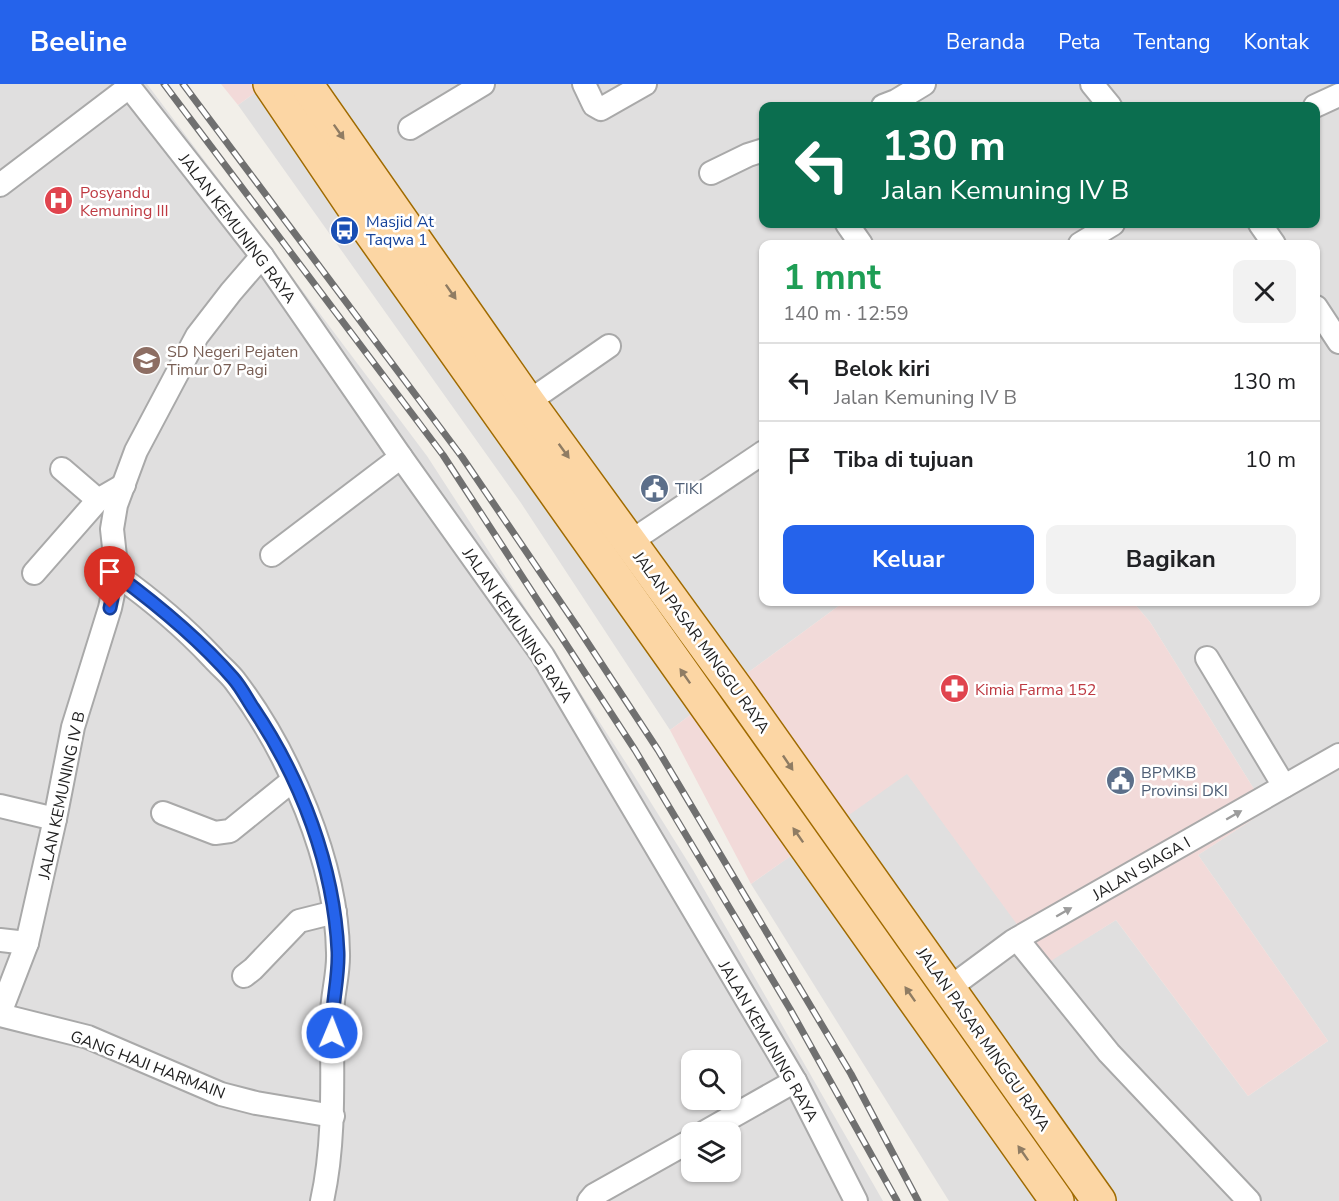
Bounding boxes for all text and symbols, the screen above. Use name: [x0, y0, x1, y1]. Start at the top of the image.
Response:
text: Beeline: [30, 23, 127, 61]
text: Beranda: [946, 28, 1025, 56]
text: Peta: [1058, 28, 1101, 56]
text: Tentang: [1134, 28, 1211, 56]
text: Kontak: [1244, 28, 1309, 56]
text: 130 m: [882, 118, 1006, 175]
one-way arrow: [333, 124, 345, 140]
icon: left: [783, 126, 861, 204]
street label: JALAN KEMUNING RAYA: [173, 148, 301, 308]
text: Jalan Kemuning IV B: [882, 172, 1129, 209]
place label: Posyandu Kemuning III: [80, 182, 169, 222]
hospital icon: Posyandu Kemuning III: [43, 185, 75, 217]
place label: Masjid At Taqwa 1: [366, 211, 434, 251]
bus stop icon: Masjid At Taqwa 1: [329, 214, 361, 246]
text: 1 mnt: [783, 253, 881, 302]
button: close: [1233, 260, 1296, 323]
one-way arrow: [445, 283, 457, 299]
text: 140 m · 12:59: [783, 300, 909, 327]
place label: SD Negeri Pejaten Timur 07 Pagi: [167, 341, 298, 381]
school or university icon: SD Negeri Pejaten Timur 07 Pagi: [130, 344, 162, 376]
text: Belok kiri: [834, 354, 930, 384]
icon: left: [783, 366, 816, 399]
text: 130 m: [1232, 367, 1296, 397]
text: Jalan Kemuning IV B: [834, 384, 1017, 411]
one-way arrow: [558, 442, 570, 458]
icon: arrive: [783, 444, 816, 477]
text: Tiba di tujuan: [834, 445, 974, 475]
text: 10 m: [1245, 445, 1296, 475]
public building icon: TIKI: [638, 472, 670, 504]
place label: TIKI: [675, 478, 703, 500]
button: Keluar: [783, 525, 1034, 594]
button: Bagikan: [1046, 525, 1296, 594]
street label: JALAN KEMUNING RAYA: [457, 543, 577, 708]
pin: [84, 546, 135, 608]
street label: JALAN PASAR MINGGU RAYA: [627, 546, 775, 738]
icon: arrive: [93, 555, 126, 588]
one-way arrow: [679, 668, 691, 684]
pharmacy icon: Kimia Farma 152: [938, 673, 970, 705]
place label: Kimia Farma 152: [975, 679, 1096, 701]
street label: JALAN KEMUNING IV B: [33, 709, 91, 882]
one-way arrow: [782, 754, 794, 770]
place label: BPMKB Provinsi DKI: [1141, 762, 1228, 802]
public building icon: BPMKB Provinsi DKI: [1104, 765, 1136, 797]
one-way arrow: [1225, 811, 1242, 821]
one-way arrow: [792, 827, 804, 843]
street label: JALAN SIAGA I: [1088, 832, 1195, 906]
one-way arrow: [1056, 907, 1073, 917]
street label: JALAN PASAR MINGGU RAYA: [911, 943, 1055, 1136]
street label: JALAN KEMUNING RAYA: [713, 956, 823, 1126]
one-way arrow: [905, 986, 917, 1002]
position arrow: [300, 1001, 364, 1065]
street label: GANG HAJI HARMAIN: [67, 1025, 228, 1105]
map controls: [681, 1050, 741, 1182]
button: search: [681, 1050, 741, 1110]
button: layers: [681, 1122, 741, 1182]
one-way arrow: [1017, 1146, 1029, 1162]

